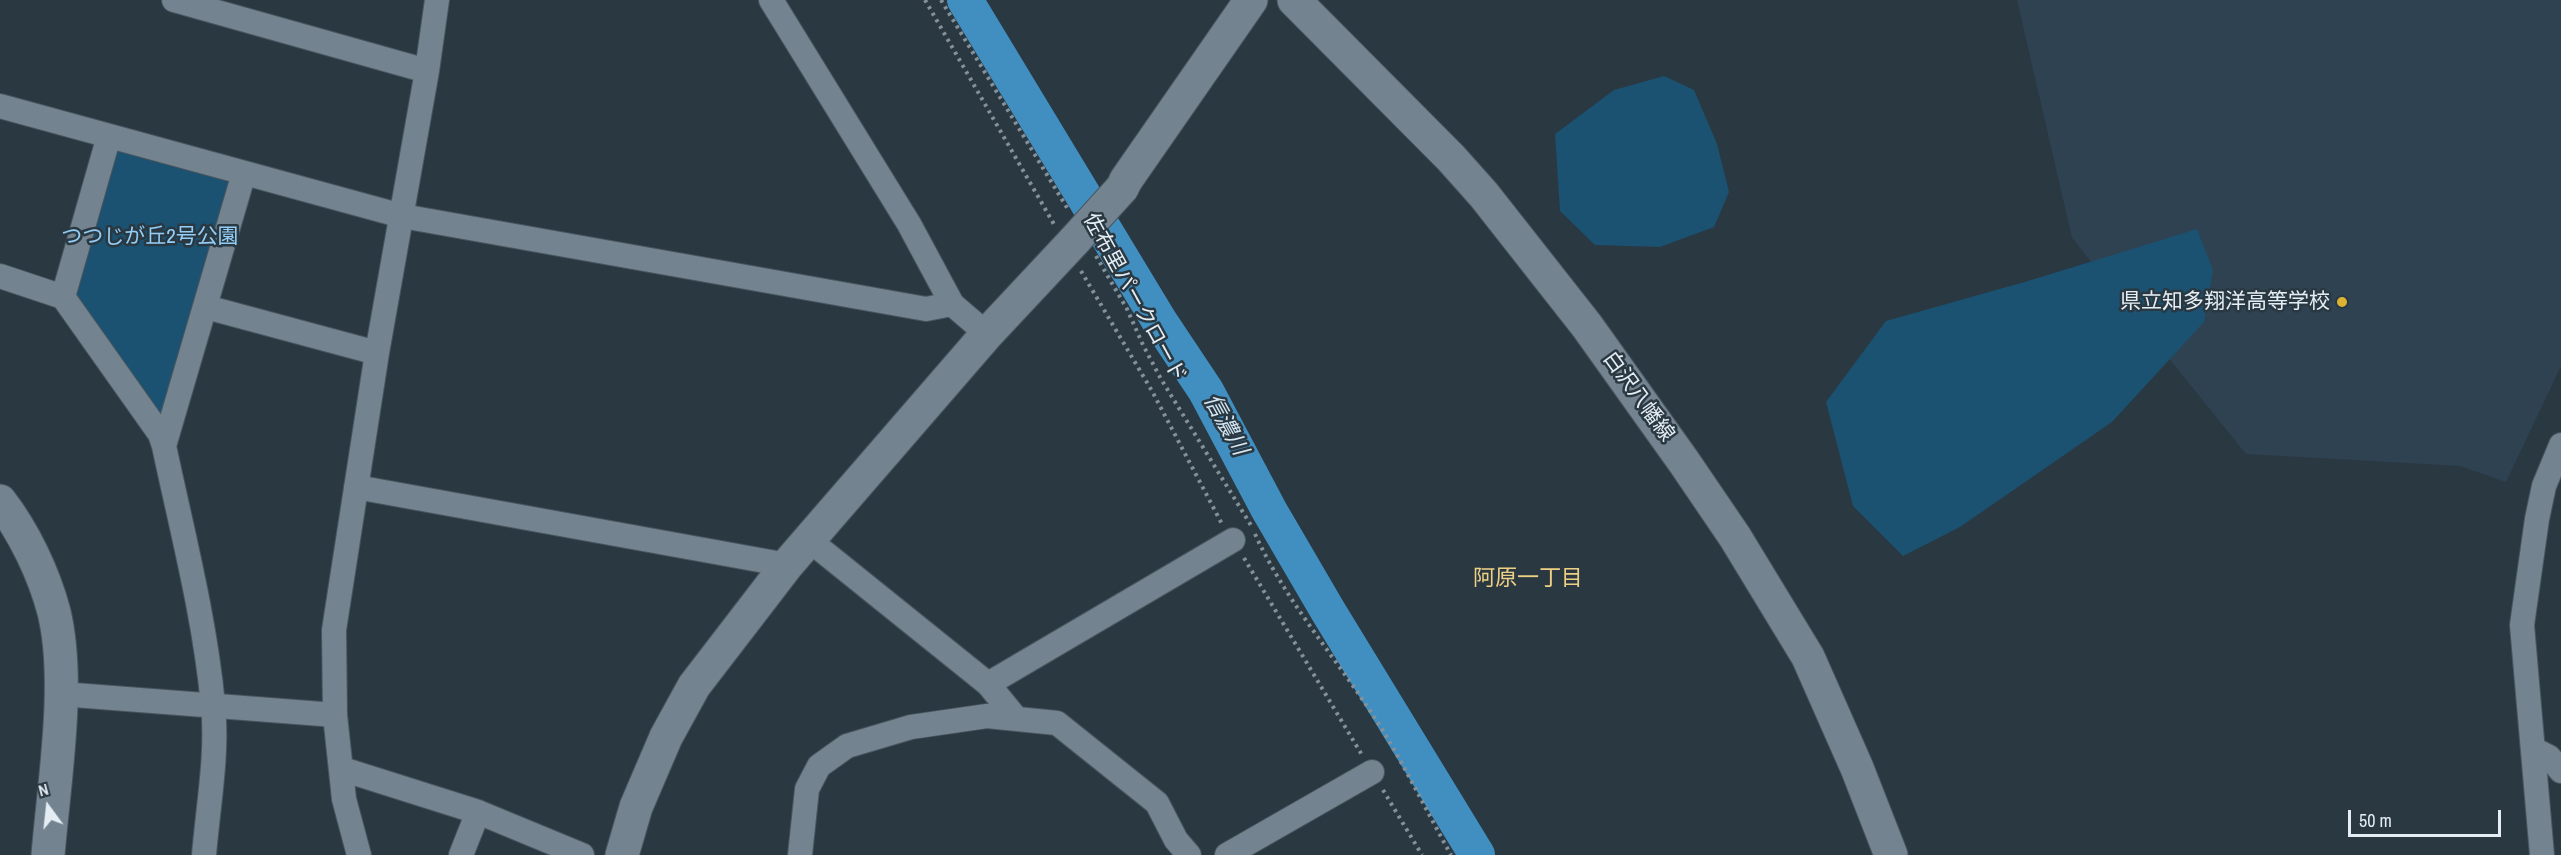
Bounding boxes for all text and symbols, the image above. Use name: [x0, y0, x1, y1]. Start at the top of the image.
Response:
street label: 佐布里パークロード: [1077, 209, 1191, 387]
park label: つつじが丘2号公園: [61, 224, 239, 250]
place label: 県立知多翔洋高等学校: [2120, 289, 2330, 315]
marker: 県立知多翔洋高等学校: [2335, 295, 2349, 309]
street label: 白沢八幡線: [1597, 347, 1679, 447]
water label: 信濃川: [1197, 390, 1253, 460]
district label: 阿原一丁目: [1473, 566, 1583, 592]
north arrow: [18, 777, 78, 837]
text: N: [36, 778, 51, 801]
scale bar: [2351, 798, 2504, 836]
text: 50 m: [2359, 808, 2392, 833]

